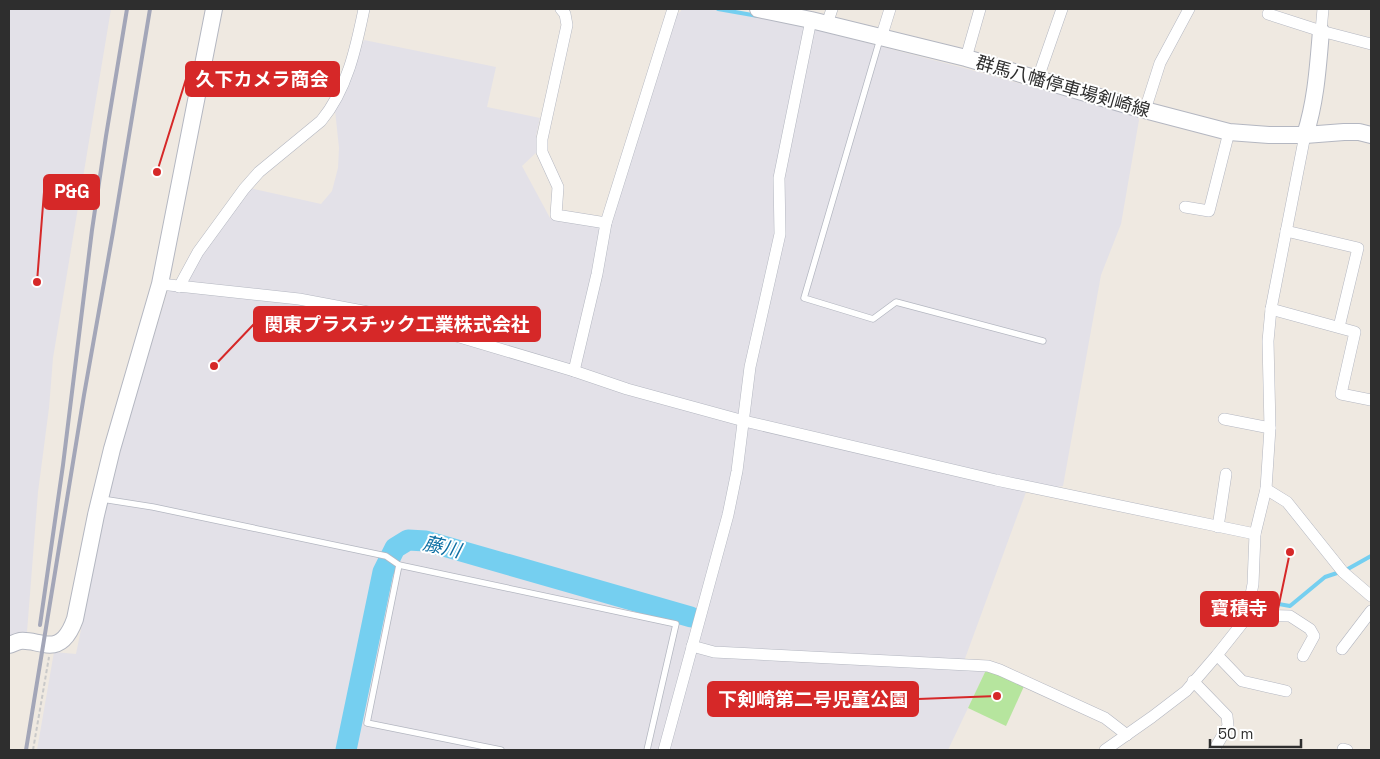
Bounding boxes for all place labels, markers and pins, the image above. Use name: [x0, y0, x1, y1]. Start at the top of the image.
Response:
callout: 久下カメラ商会: [186, 62, 339, 96]
callout: P&G: [44, 175, 99, 209]
callout: 関東プラスチック工業株式会社: [254, 307, 540, 341]
callout: 寶積寺: [1201, 592, 1278, 626]
callout: 下剣崎第二号児童公園: [708, 682, 918, 716]

